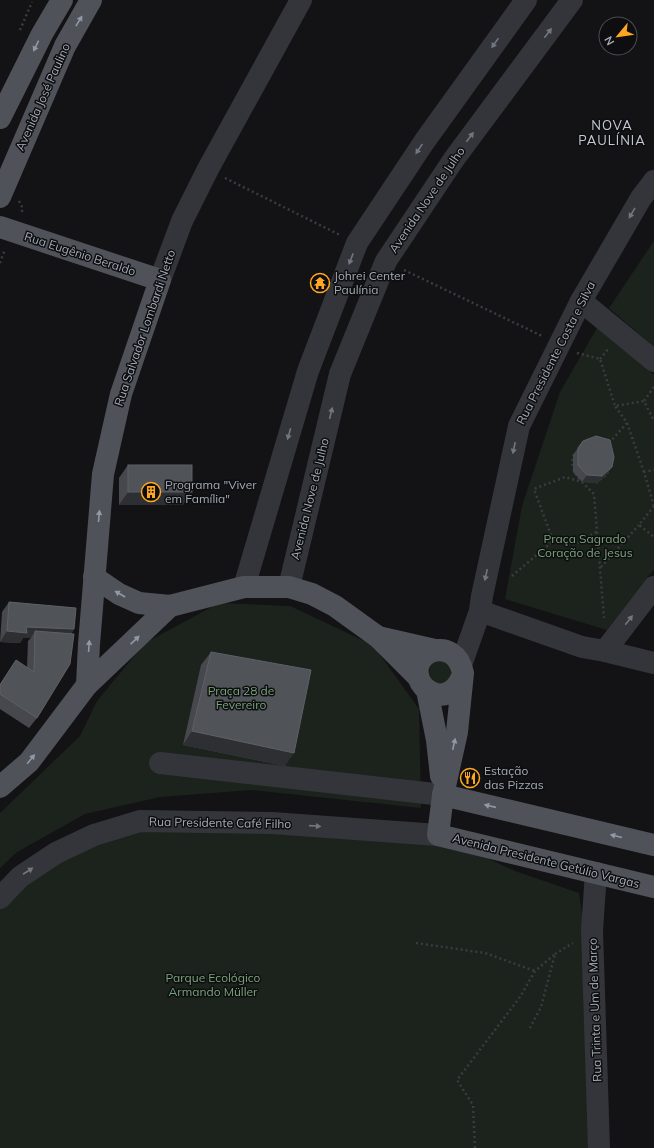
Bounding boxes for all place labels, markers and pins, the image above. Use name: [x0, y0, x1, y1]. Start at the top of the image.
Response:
place label: Johrei Center Paulínia: [334, 268, 406, 297]
temple icon: Johrei Center Paulínia: [309, 272, 331, 294]
place label: Programa "Viver em Família": [165, 477, 257, 506]
building icon: Programa "Viver em Família": [140, 481, 162, 503]
place label: Estação das Pizzas: [484, 763, 544, 792]
restaurant icon: Estação das Pizzas: [459, 767, 481, 789]

